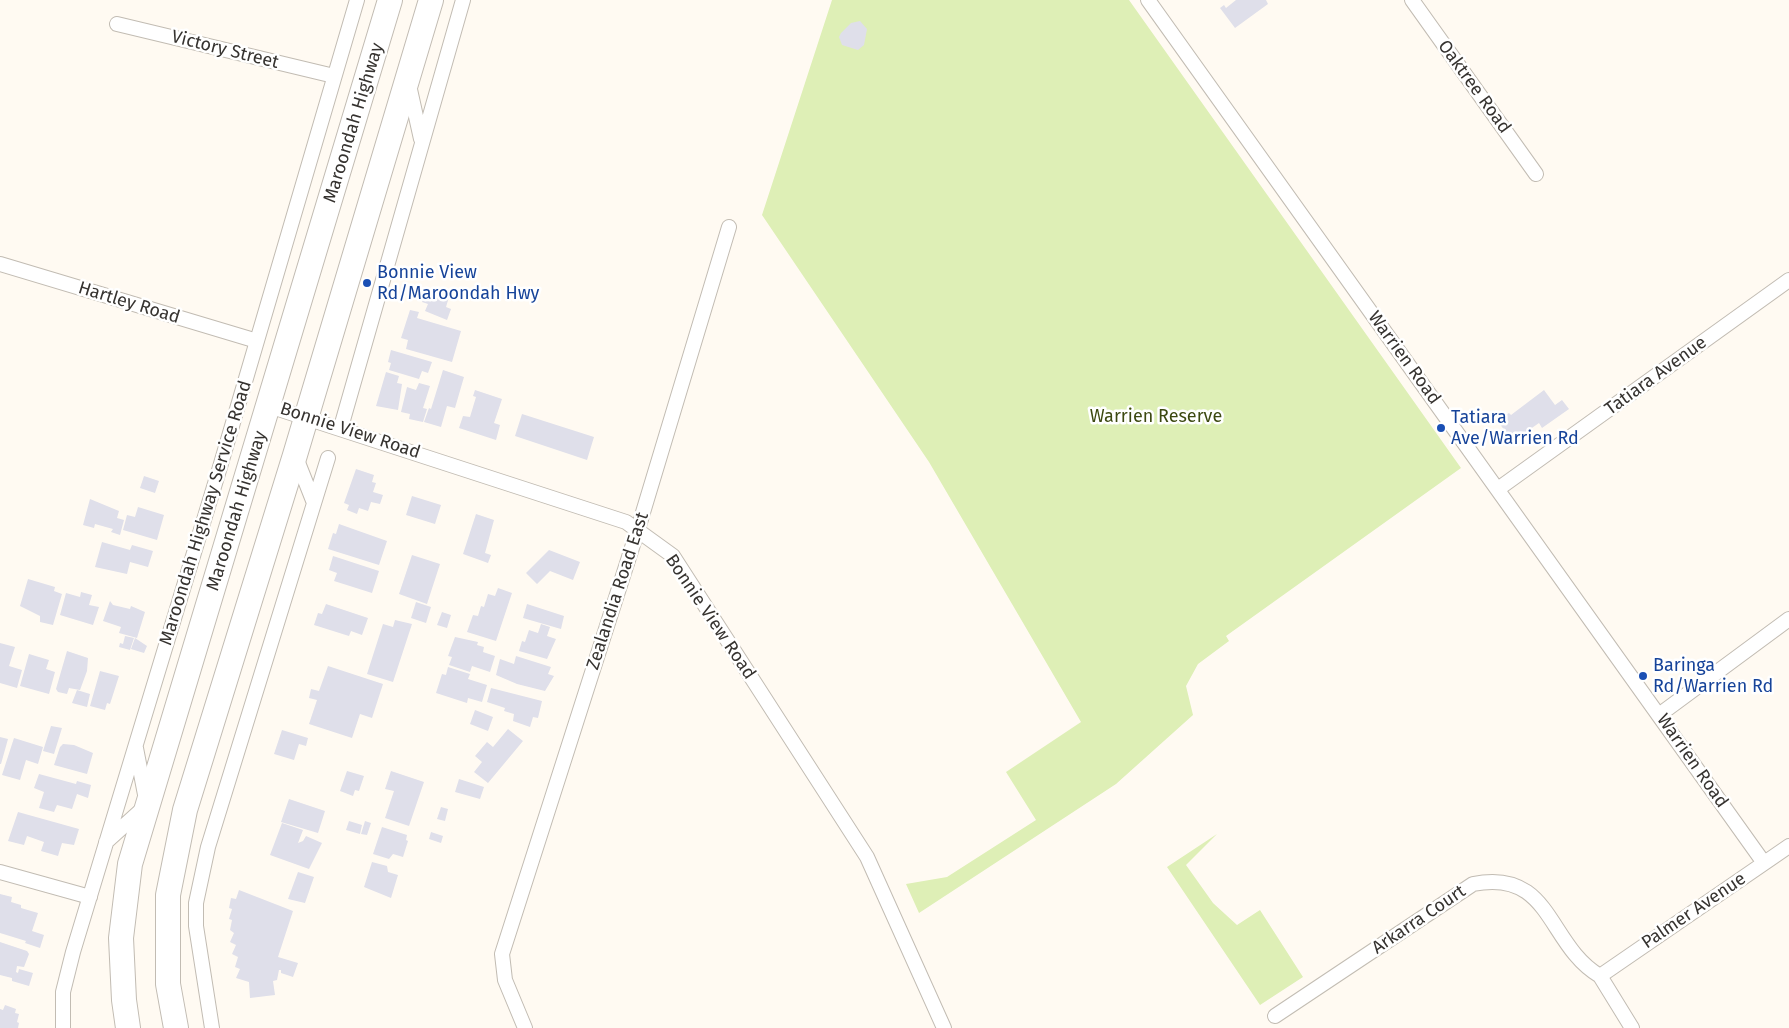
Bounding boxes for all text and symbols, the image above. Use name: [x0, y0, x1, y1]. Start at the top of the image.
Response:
street label: Victory Street: [169, 26, 281, 74]
street label: Oaktree Road: [1433, 36, 1515, 138]
street label: Maroondah Highway: [319, 40, 389, 206]
place label: Bonnie View Rd/Maroondah Hwy: [377, 262, 539, 304]
street label: Hartley Road: [75, 277, 183, 329]
marker: Bonnie View Rd/Maroondah Hwy: [361, 277, 373, 289]
street label: Warrien Road: [1363, 307, 1445, 409]
street label: Tatiara Avenue: [1601, 332, 1711, 420]
street label: Maroondah Highway Service Road: [155, 378, 257, 648]
street label: Bonnie View Road: [277, 398, 423, 464]
park label: Warrien Reserve: [1090, 406, 1222, 428]
place label: Tatiara Ave/Warrien Rd: [1451, 407, 1579, 449]
marker: Tatiara Ave/Warrien Rd: [1435, 422, 1447, 434]
street label: Maroondah Highway: [202, 428, 272, 594]
street label: Zealandia Road East: [582, 509, 654, 673]
street label: Bonnie View Road: [660, 550, 760, 684]
place label: Baringa Rd/Warrien Rd: [1653, 655, 1773, 698]
marker: Baringa Rd/Warrien Rd: [1637, 670, 1649, 682]
street label: Warrien Road: [1652, 710, 1732, 812]
street label: Palmer Avenue: [1638, 868, 1750, 954]
street label: Arkarra Court: [1368, 881, 1470, 959]

